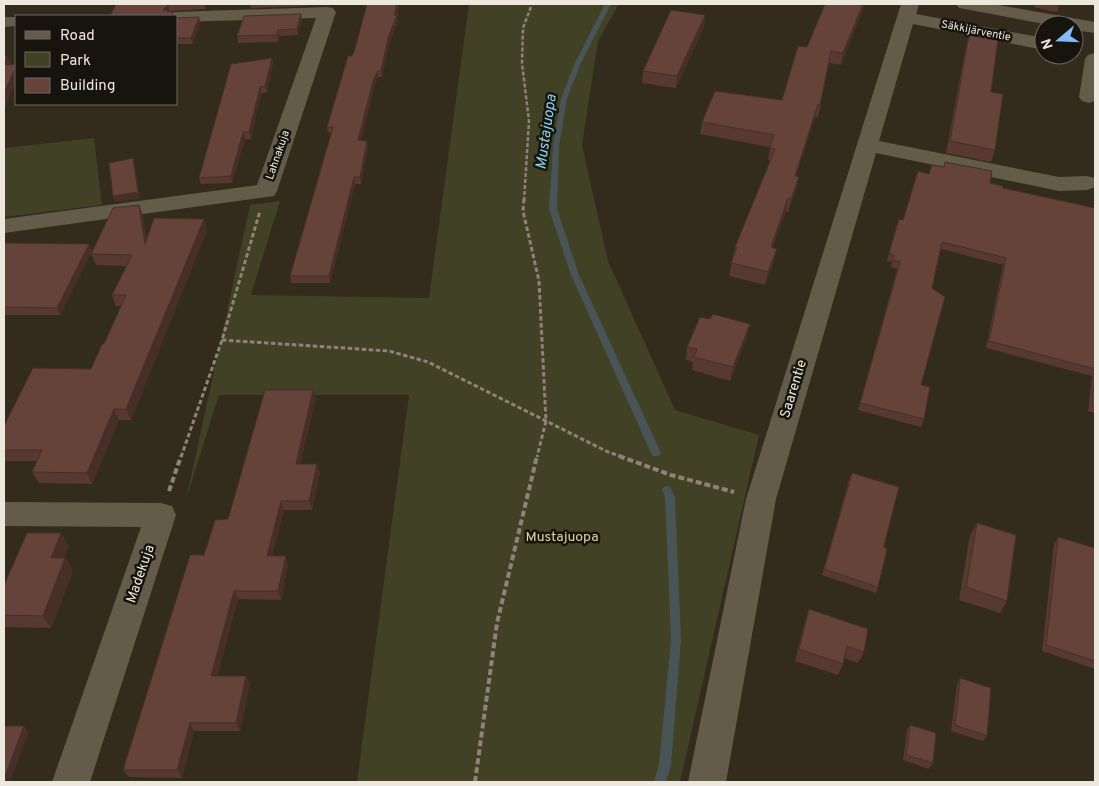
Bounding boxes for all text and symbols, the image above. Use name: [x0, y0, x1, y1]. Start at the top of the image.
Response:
legend: [15, 15, 178, 105]
north arrow: [1034, 15, 1084, 65]
street label: Säkkijärventie: [940, 17, 1012, 45]
text: Road: [60, 27, 95, 46]
text: N: [1038, 36, 1058, 51]
text: Park: [60, 52, 91, 71]
text: Building: [60, 77, 115, 96]
water label: Mustajuopa: [532, 93, 562, 171]
street label: Lahnakuja: [263, 128, 293, 181]
street label: Saarentie: [777, 358, 811, 420]
park label: Mustajuopa: [525, 529, 599, 546]
street label: Madekuja: [123, 543, 159, 605]

